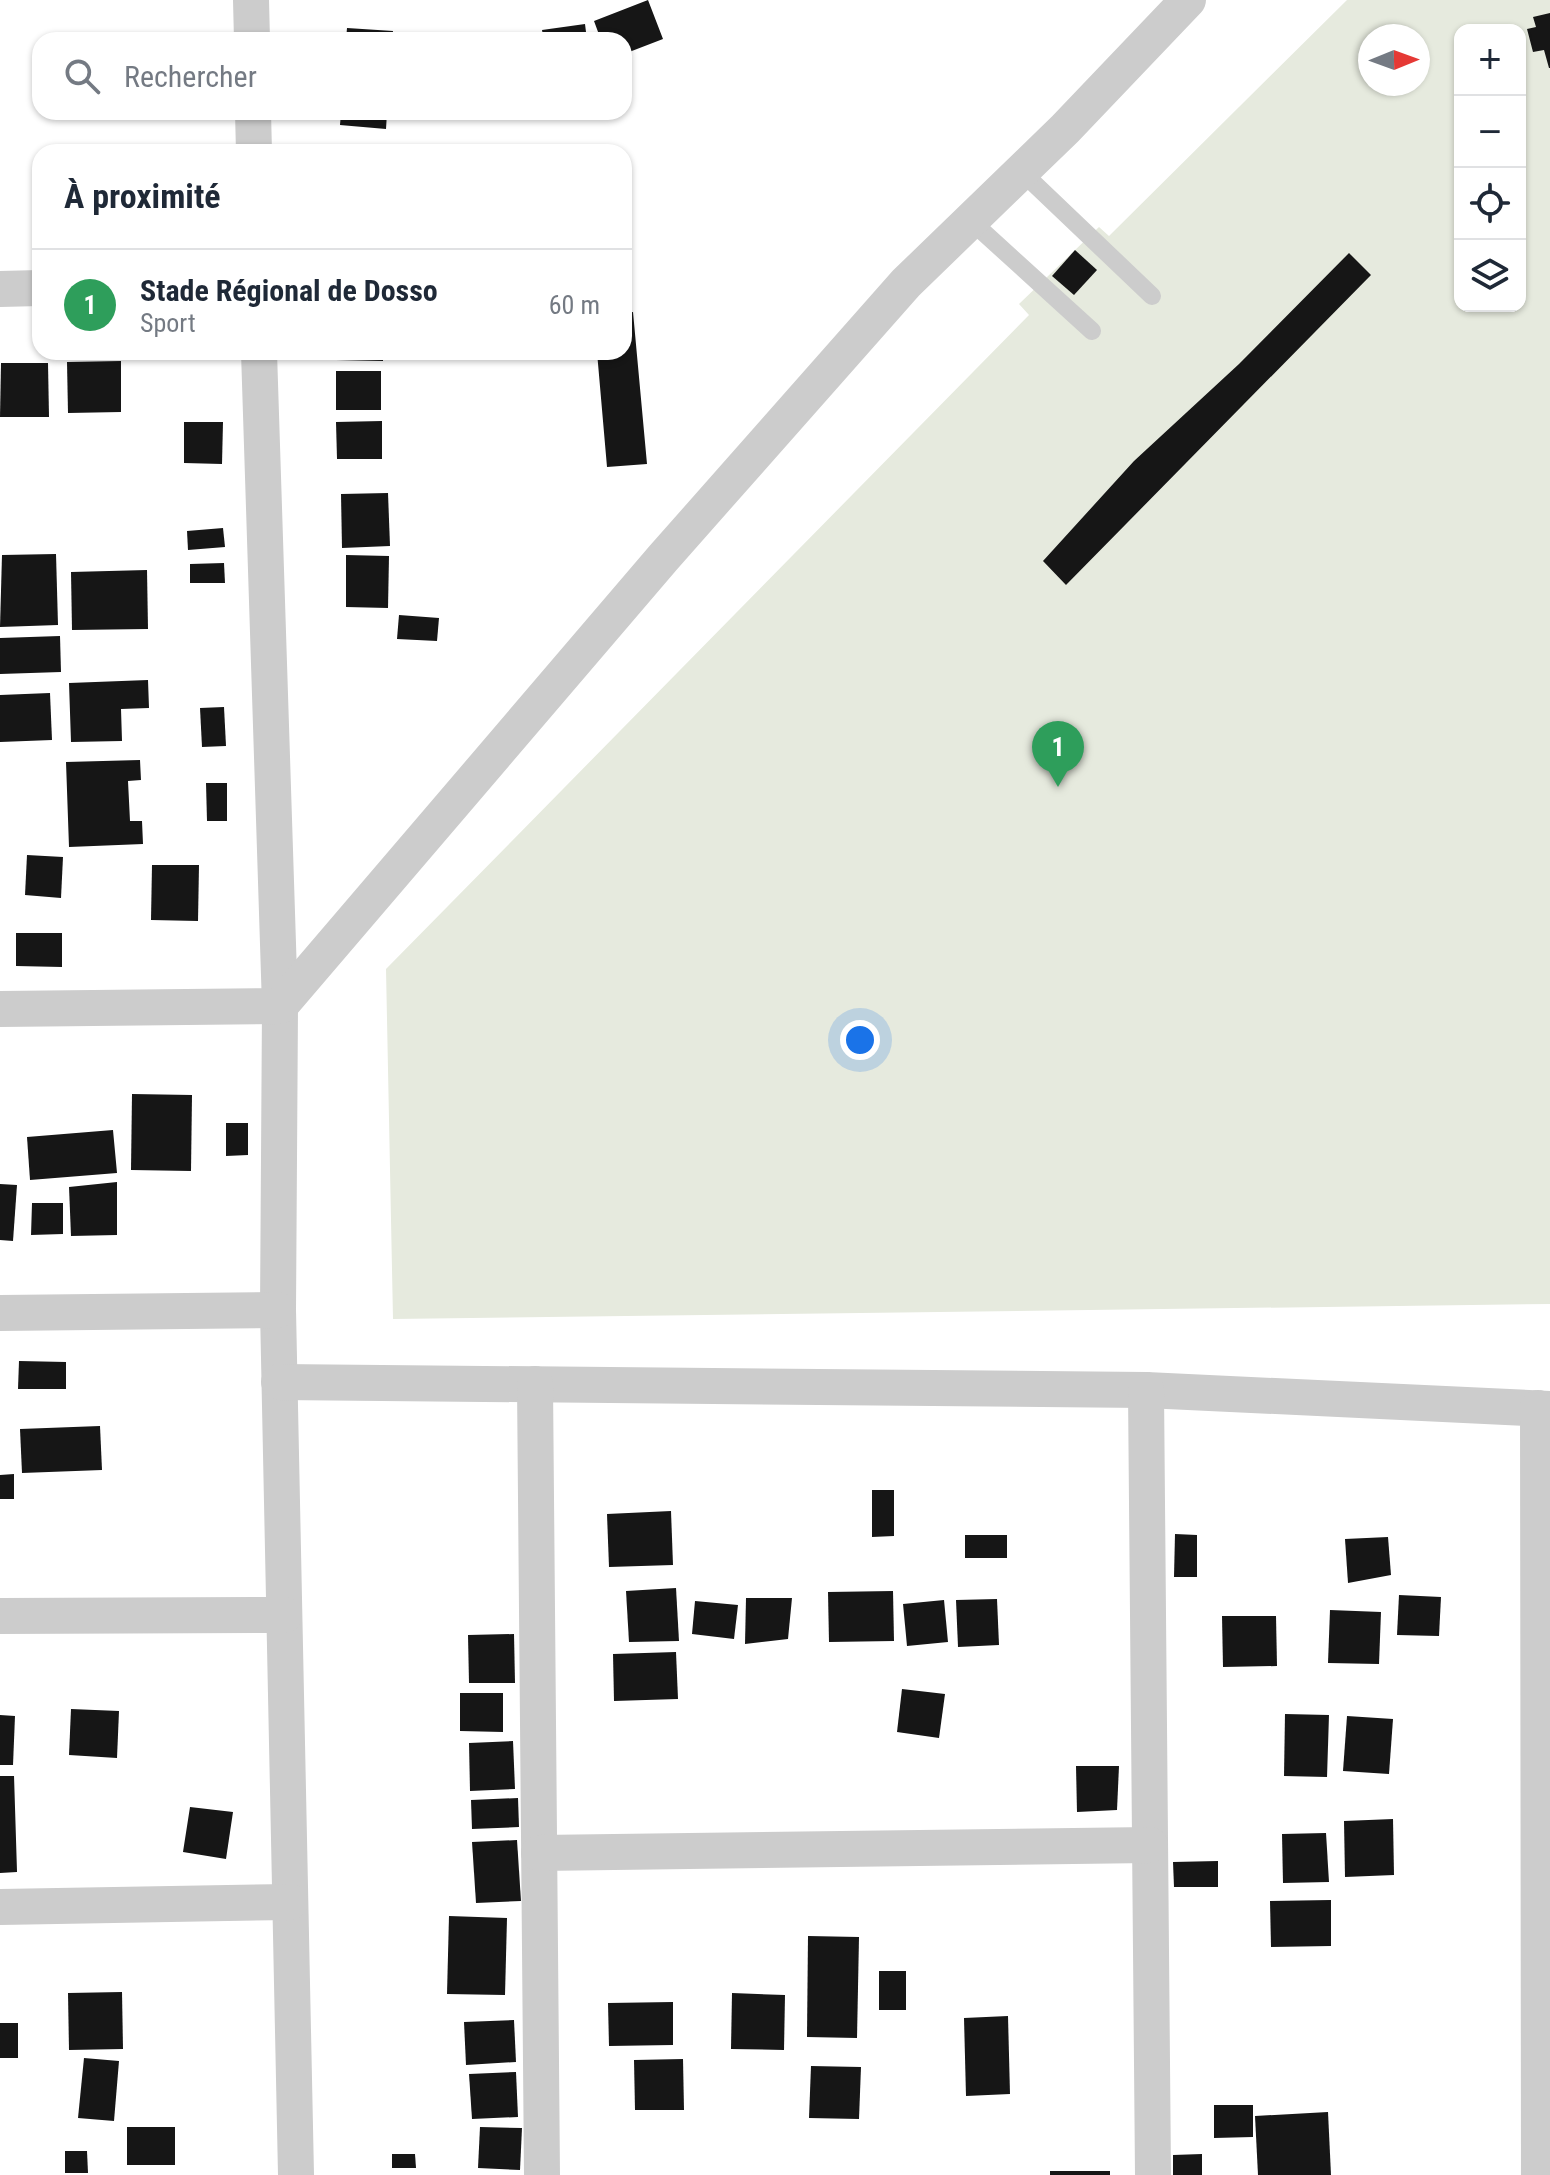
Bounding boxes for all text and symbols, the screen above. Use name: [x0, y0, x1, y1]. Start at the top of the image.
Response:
north arrow: [1358, 24, 1430, 96]
map controls: [1454, 24, 1526, 312]
button: +: [1454, 24, 1526, 96]
search box: [32, 32, 632, 120]
icon: search: [60, 54, 104, 98]
text: Rechercher: [124, 59, 257, 94]
button: −: [1454, 96, 1526, 168]
button: locate: [1454, 168, 1526, 240]
text: À proximité: [64, 176, 221, 216]
button: layers: [1454, 240, 1526, 312]
text: Stade Régional de Dosso: [140, 273, 438, 308]
text: 1: [83, 290, 97, 320]
text: 60 m: [549, 290, 600, 320]
text: Sport: [140, 308, 196, 338]
pin: 1: [1032, 721, 1084, 787]
your location: [840, 1020, 880, 1060]

